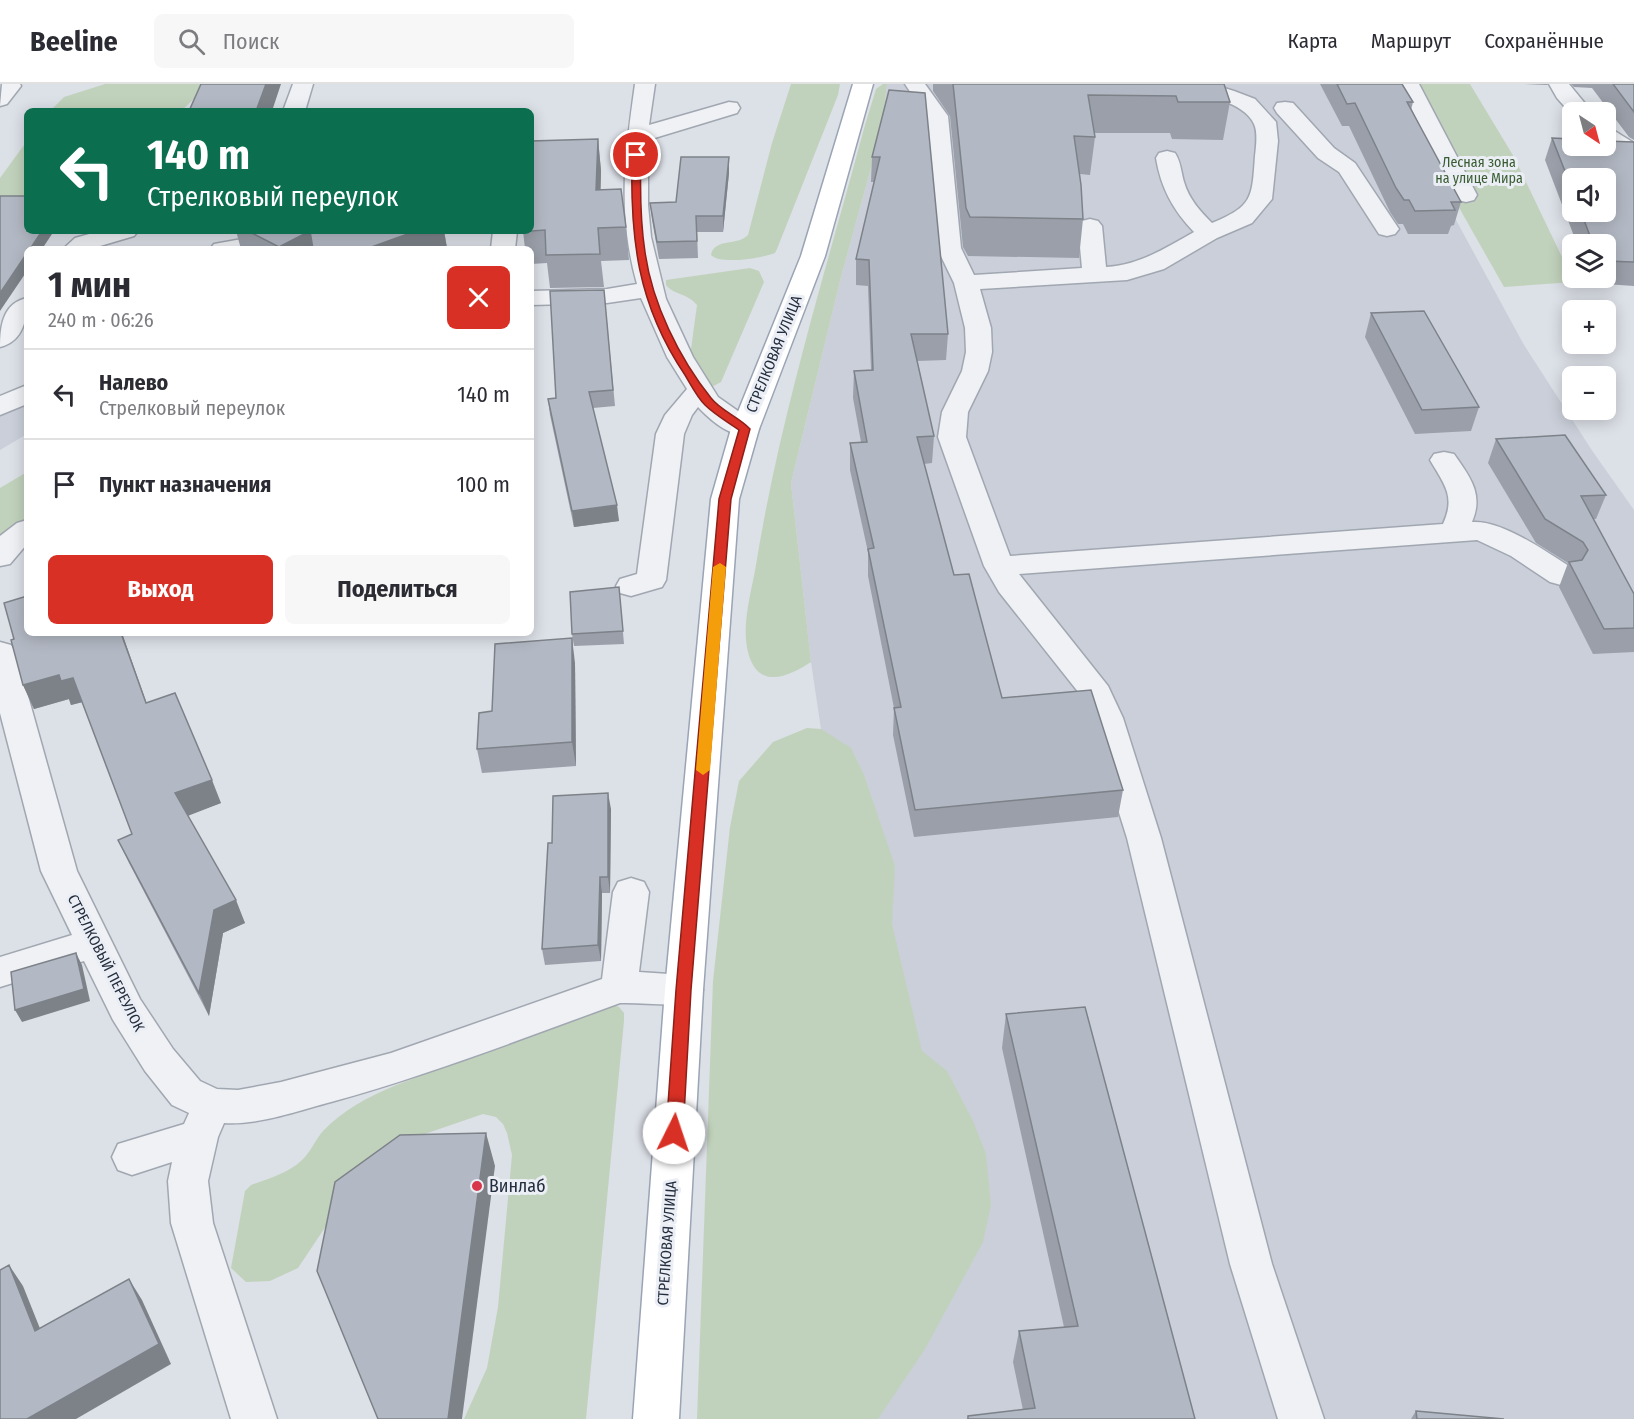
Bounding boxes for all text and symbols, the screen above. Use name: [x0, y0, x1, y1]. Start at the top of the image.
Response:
search box: [154, 14, 574, 68]
text: Beeline: [30, 25, 118, 58]
icon: search: [175, 25, 208, 58]
text: Поиск: [223, 28, 279, 55]
text: Карта: [1288, 28, 1338, 54]
text: Маршрут: [1371, 28, 1451, 54]
text: Сохранённые: [1484, 28, 1604, 54]
north arrow: [1562, 102, 1616, 156]
map controls: [1562, 102, 1616, 420]
pin: [610, 129, 661, 180]
text: 140 m: [147, 130, 250, 180]
icon: left: [48, 132, 126, 210]
icon: arrive: [619, 138, 652, 171]
park label: Лесная зона на улице Мира: [1435, 154, 1523, 187]
button: sound: [1562, 168, 1616, 222]
text: Стрелковый переулок: [147, 181, 398, 213]
button: layers: [1562, 234, 1616, 288]
text: 1 мин: [48, 263, 131, 307]
button: close: [447, 266, 510, 329]
street label: СТРЕЛКОВАЯ УЛИЦА: [742, 293, 806, 415]
button: +: [1562, 300, 1616, 354]
text: 240 m · 06:26: [48, 308, 154, 332]
button: −: [1562, 366, 1616, 420]
text: Налево: [99, 369, 168, 396]
icon: left: [48, 378, 81, 411]
text: 140 m: [457, 381, 510, 408]
text: Стрелковый переулок: [99, 396, 285, 420]
icon: arrive: [48, 468, 81, 501]
text: Пункт назначения: [99, 471, 271, 498]
text: 100 m: [456, 471, 510, 498]
button: Выход: [48, 555, 273, 624]
button: Поделиться: [285, 555, 510, 624]
street label: СТРЕЛКОВЫЙ ПЕРЕУЛОК: [64, 891, 148, 1035]
position arrow: [642, 1101, 706, 1165]
place label: Винлаб: [489, 1175, 546, 1197]
marker: Винлаб: [470, 1179, 484, 1193]
street label: СТРЕЛКОВАЯ УЛИЦА: [654, 1180, 680, 1306]

